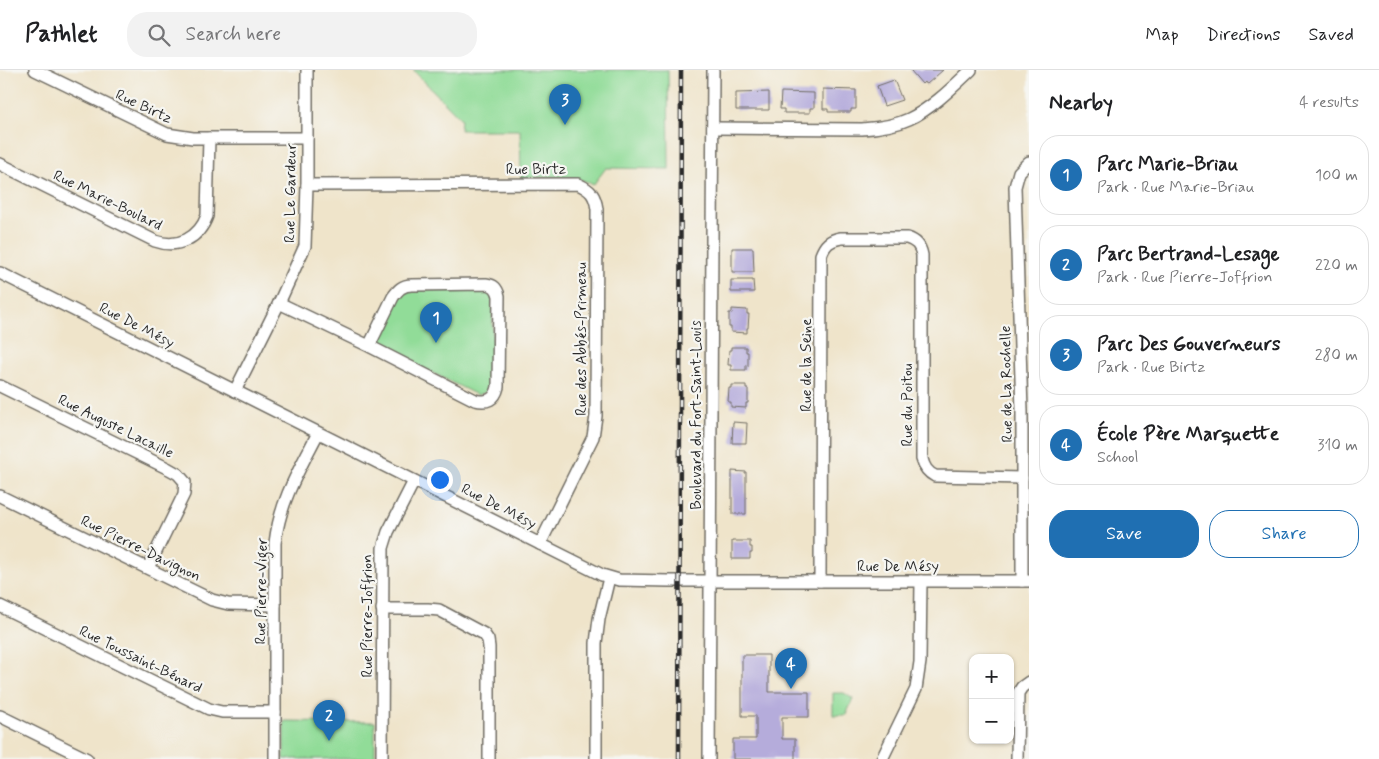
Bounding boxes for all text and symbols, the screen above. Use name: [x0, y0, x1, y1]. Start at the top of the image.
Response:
search box: [127, 12, 477, 57]
text: Pathlet: [25, 19, 97, 50]
icon: search: [145, 21, 173, 49]
text: Search here: [185, 22, 281, 47]
text: Map: [1146, 23, 1179, 47]
text: Directions: [1207, 23, 1281, 47]
text: Saved: [1309, 23, 1354, 47]
pin: 3: [549, 84, 581, 125]
street label: Rue Birtz: [112, 85, 175, 129]
text: Nearby: [1049, 89, 1113, 117]
text: 4 results: [1299, 92, 1359, 113]
street label: Rue Le Gardeur: [280, 142, 302, 243]
text: Parc Marie-Briau: [1097, 152, 1238, 177]
street label: Rue Birtz: [506, 160, 566, 180]
text: 1: [1062, 165, 1070, 186]
text: 100 m: [1315, 165, 1358, 186]
street label: Rue Marie-Boulard: [50, 166, 166, 236]
text: Park · Rue Marie-Briau: [1097, 177, 1254, 198]
text: Parc Bertrand-Lesage: [1097, 242, 1280, 267]
text: 2: [1062, 255, 1070, 276]
text: 220 m: [1315, 255, 1358, 276]
street label: Rue des Abbés-Primeau: [572, 262, 592, 416]
text: Park · Rue Pierre-Joffrion: [1097, 267, 1273, 288]
street label: Rue De Mésy: [96, 298, 178, 354]
pin: 1: [420, 302, 452, 343]
street label: Rue de la Seine: [797, 318, 817, 412]
street label: Boulevard du Fort-Saint-Louis: [687, 320, 707, 510]
street label: Rue de La Rochelle: [996, 325, 1018, 443]
text: Parc Des Gouverneurs: [1097, 332, 1280, 357]
text: 3: [1062, 345, 1070, 366]
text: 280 m: [1315, 345, 1358, 366]
text: Park · Rue Birtz: [1097, 357, 1205, 378]
street label: Rue du Poitou: [898, 363, 918, 446]
street label: Rue Auguste Lacaille: [54, 390, 177, 464]
text: École Père Marquette: [1097, 422, 1279, 447]
text: 4: [1061, 435, 1071, 456]
text: 310 m: [1317, 435, 1358, 456]
text: School: [1097, 447, 1138, 468]
your location: [427, 467, 453, 493]
street label: Rue De Mésy: [458, 479, 540, 535]
button: Save: [1049, 510, 1199, 558]
button: Share: [1209, 510, 1359, 558]
street label: Rue Pierre-Davignon: [77, 511, 204, 588]
street label: Rue Pierre-Viger: [251, 537, 274, 645]
street label: Rue Pierre-Joffrion: [358, 554, 378, 678]
street label: Rue De Mésy: [857, 557, 939, 577]
street label: Rue Toussaint-Bénard: [76, 621, 205, 698]
pin: 4: [775, 648, 807, 689]
map controls: [969, 654, 1014, 744]
button: +: [969, 654, 1014, 699]
button: −: [969, 699, 1014, 744]
pin: 2: [313, 700, 345, 741]

